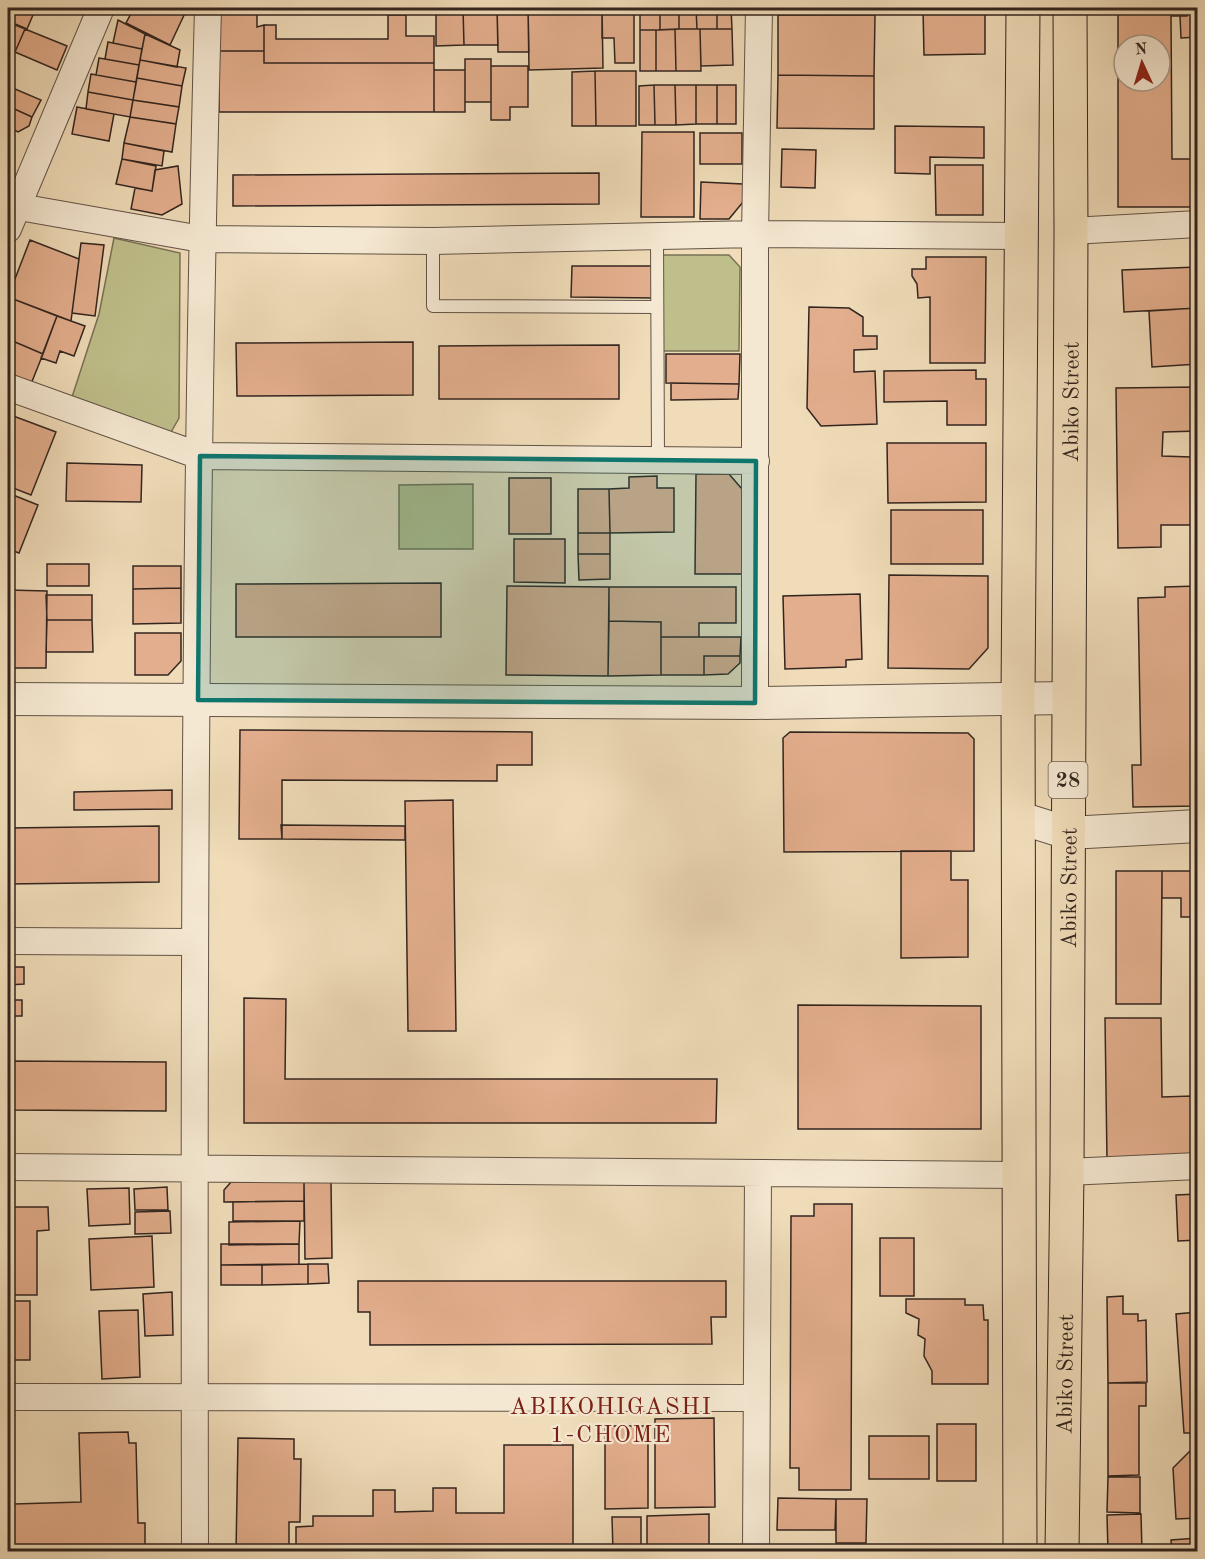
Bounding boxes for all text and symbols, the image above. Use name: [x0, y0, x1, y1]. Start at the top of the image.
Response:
north arrow: [1112, 33, 1172, 93]
text: N: [1134, 42, 1149, 58]
street label: Abiko Street: [1061, 342, 1084, 463]
road number: 28: [1048, 762, 1088, 798]
street label: Abiko Street: [1059, 828, 1081, 949]
street label: Abiko Street: [1055, 1313, 1078, 1435]
district label: ABIKOHIGASHI 1-CHOME: [510, 1396, 712, 1448]

